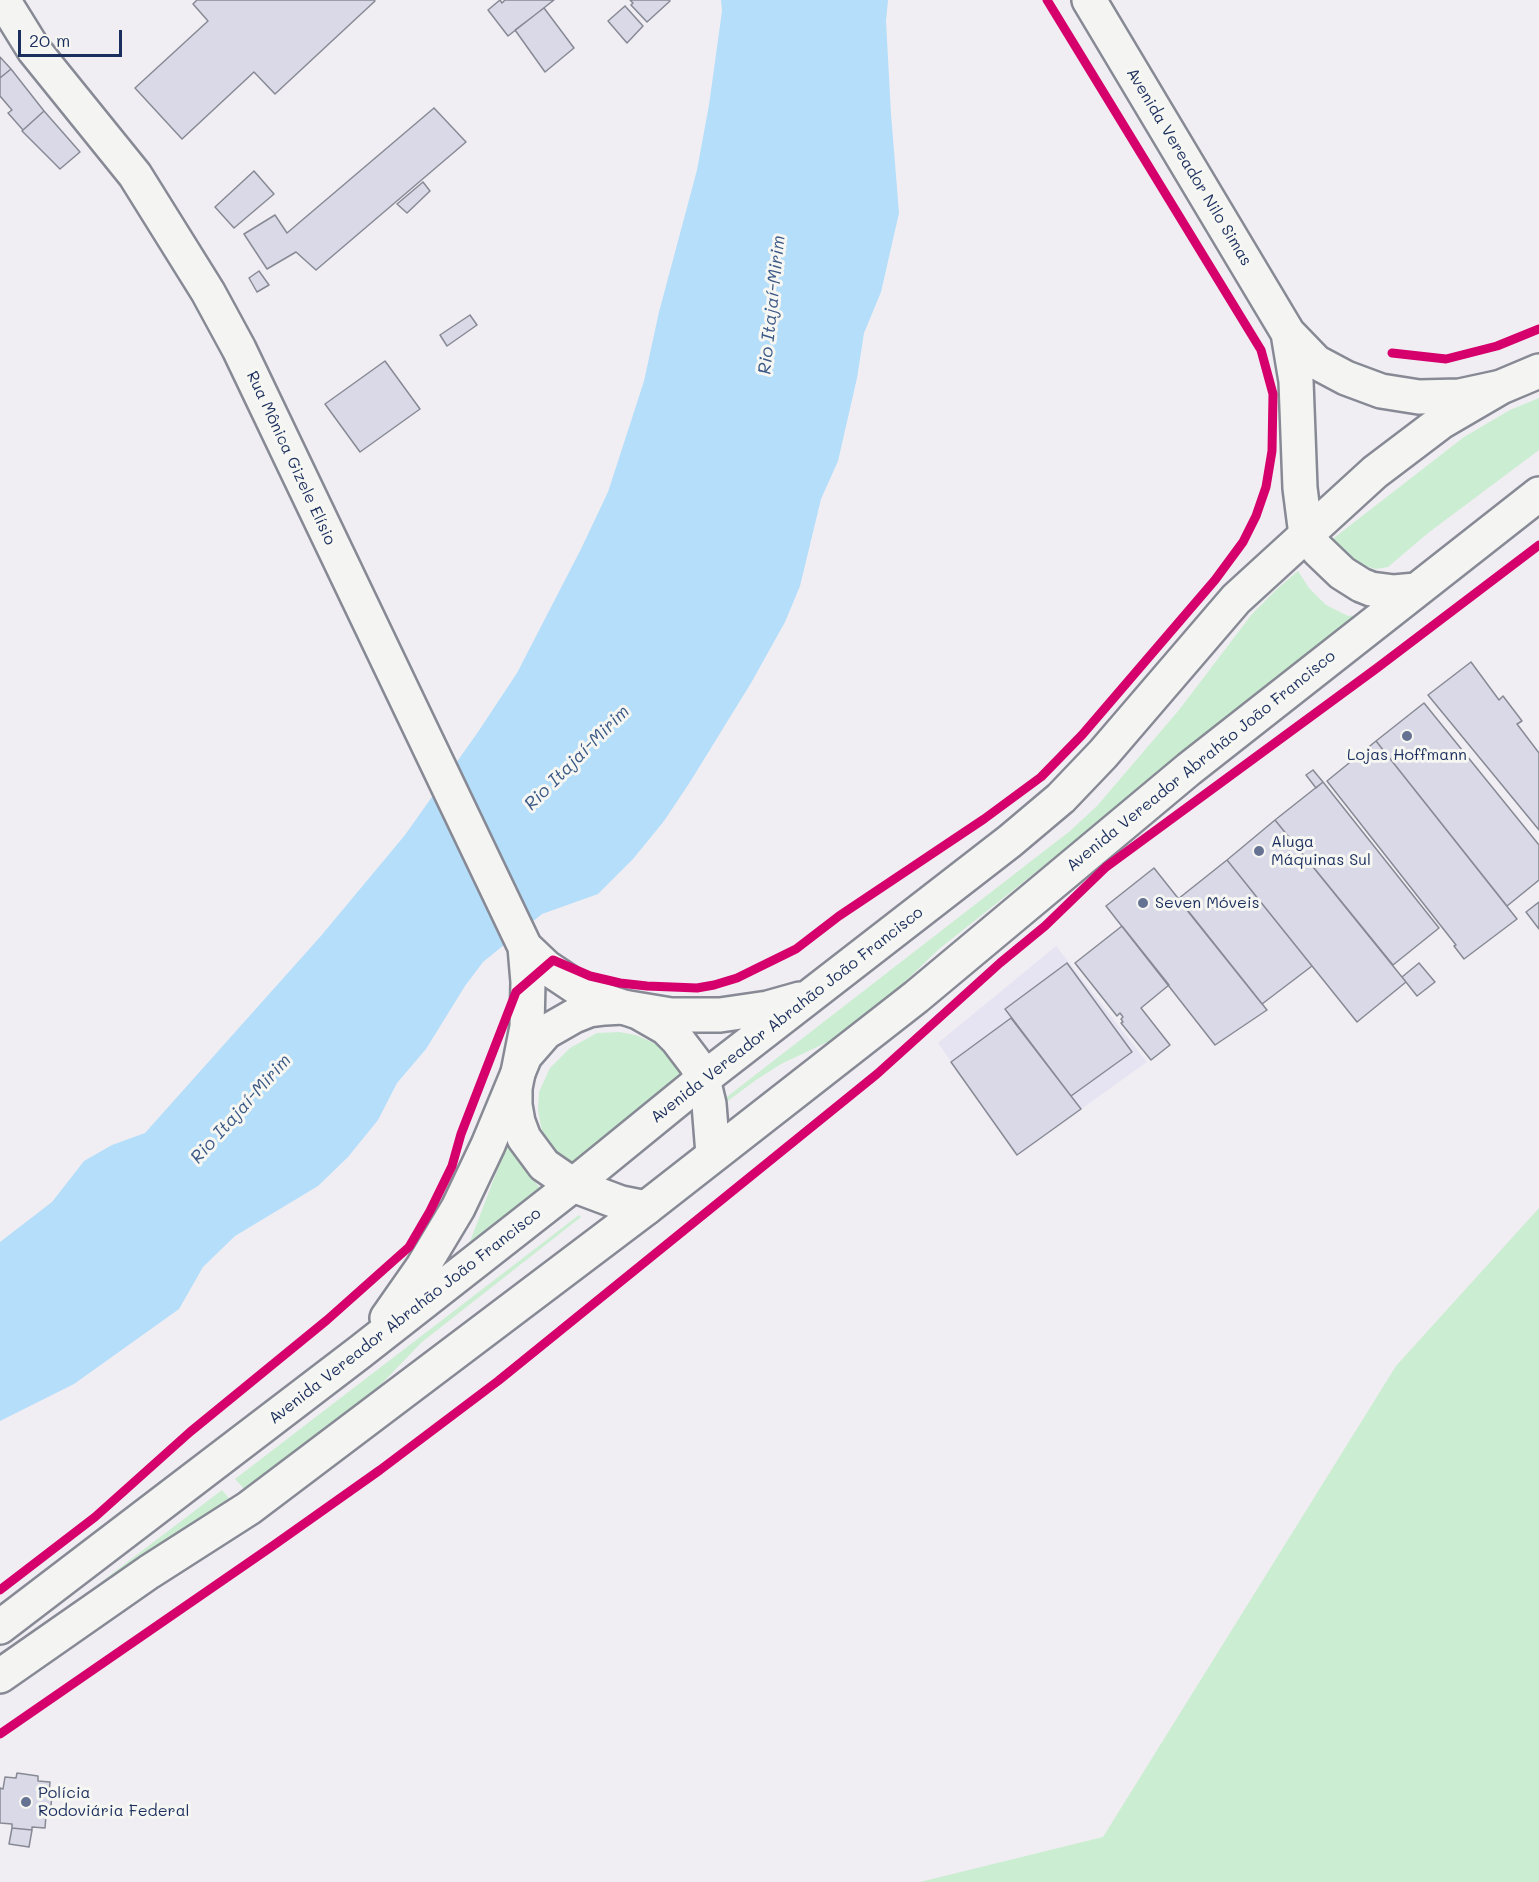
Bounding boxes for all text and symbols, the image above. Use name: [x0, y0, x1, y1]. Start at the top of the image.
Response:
scale bar: [21, 18, 124, 56]
text: 20 m: [29, 28, 70, 52]
street label: Avenida Vereador Nilo Simas: [1122, 65, 1256, 269]
water label: Rio Itajaí-Mirim: [754, 234, 790, 376]
street label: Rua Mônica Gizele Elísio: [242, 368, 340, 548]
street label: Avenida Vereador Abrahão João Francisco: [1063, 646, 1339, 876]
water label: Rio Itajaí-Mirim: [520, 701, 634, 815]
marker: Lojas Hoffmann: [1400, 729, 1414, 743]
place label: Lojas Hoffmann: [1347, 745, 1467, 765]
place label: Aluga Máquinas Sul: [1271, 832, 1371, 870]
marker: Aluga Máquinas Sul: [1252, 844, 1266, 858]
place label: Seven Móveis: [1155, 893, 1260, 913]
marker: Seven Móveis: [1136, 896, 1150, 910]
street label: Avenida Vereador Abrahão João Francisco: [647, 903, 927, 1127]
water label: Rio Itajaí-Mirim: [186, 1050, 296, 1168]
street label: Avenida Vereador Abrahão João Francisco: [265, 1204, 545, 1428]
place label: Polícia Rodoviária Federal: [38, 1783, 190, 1821]
marker: Polícia Rodoviária Federal: [19, 1795, 33, 1809]

